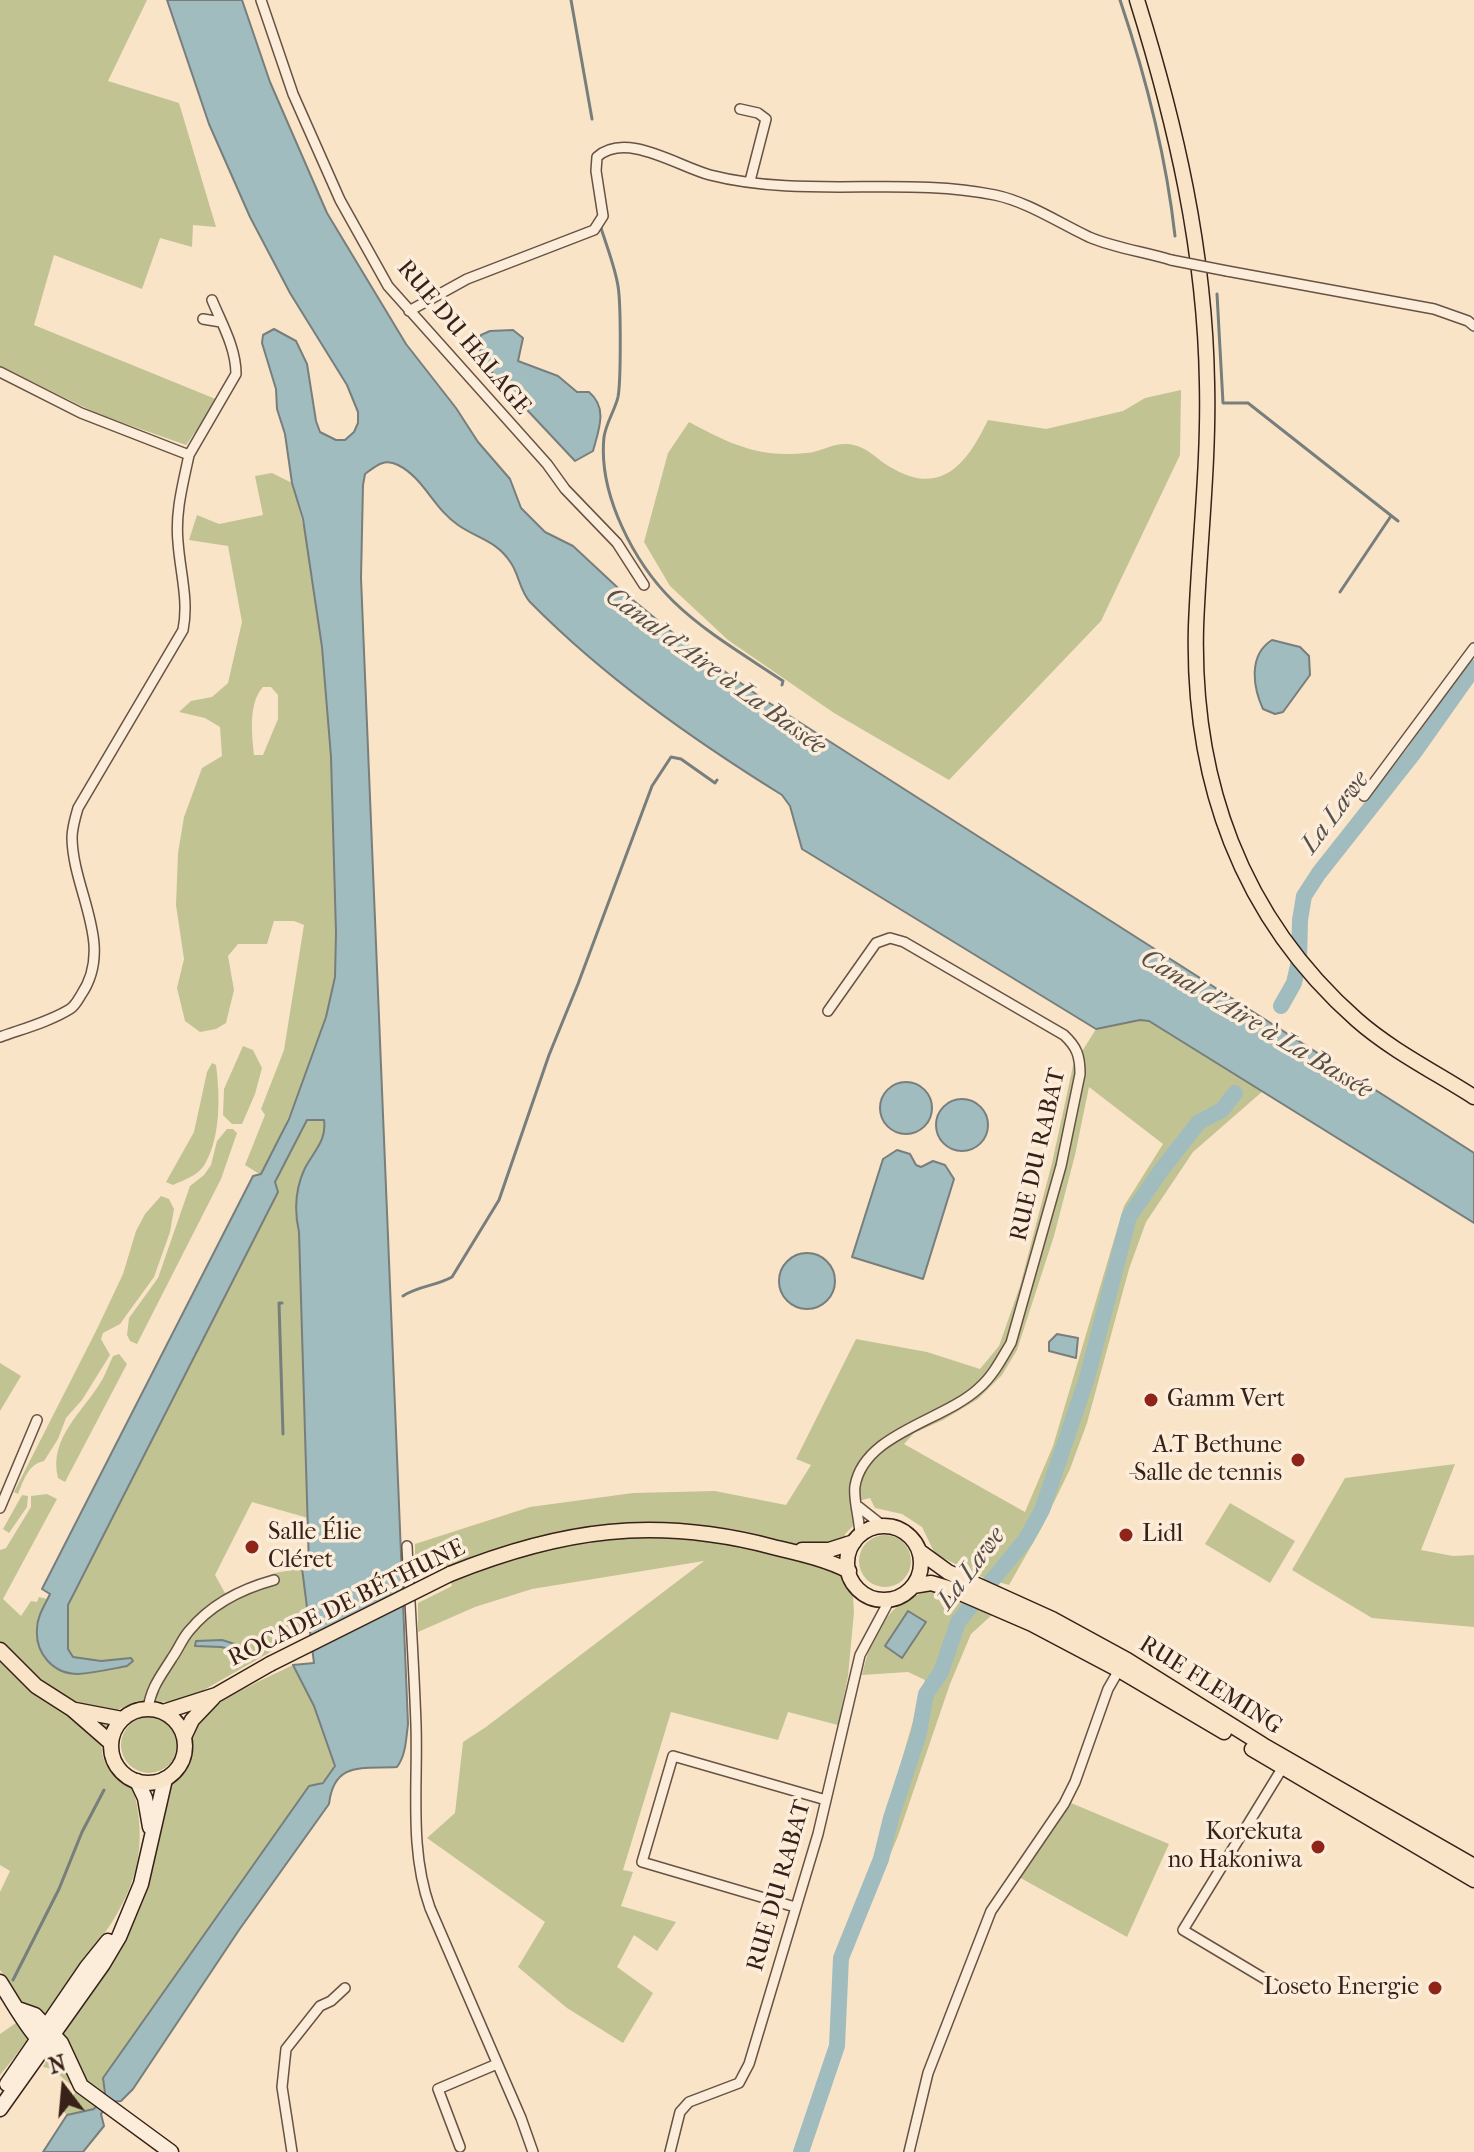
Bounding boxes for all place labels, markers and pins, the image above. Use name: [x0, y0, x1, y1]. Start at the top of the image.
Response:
place label: Gamm Vert: [1167, 1386, 1285, 1414]
marker: Gamm Vert: [1142, 1391, 1160, 1409]
place label: A.T Bethune -Salle de tennis: [1128, 1432, 1282, 1488]
marker: A.T Bethune -Salle de tennis: [1289, 1451, 1307, 1469]
place label: Salle Élie Cléret: [268, 1519, 362, 1575]
place label: Lidl: [1142, 1521, 1183, 1549]
marker: Lidl: [1117, 1526, 1135, 1544]
marker: Salle Élie Cléret: [243, 1538, 261, 1556]
place label: Korekuta no Hakoniwa: [1167, 1819, 1302, 1875]
marker: Korekuta no Hakoniwa: [1309, 1838, 1327, 1856]
place label: Loseto Energie: [1263, 1974, 1419, 2002]
marker: Loseto Energie: [1426, 1979, 1444, 1997]

